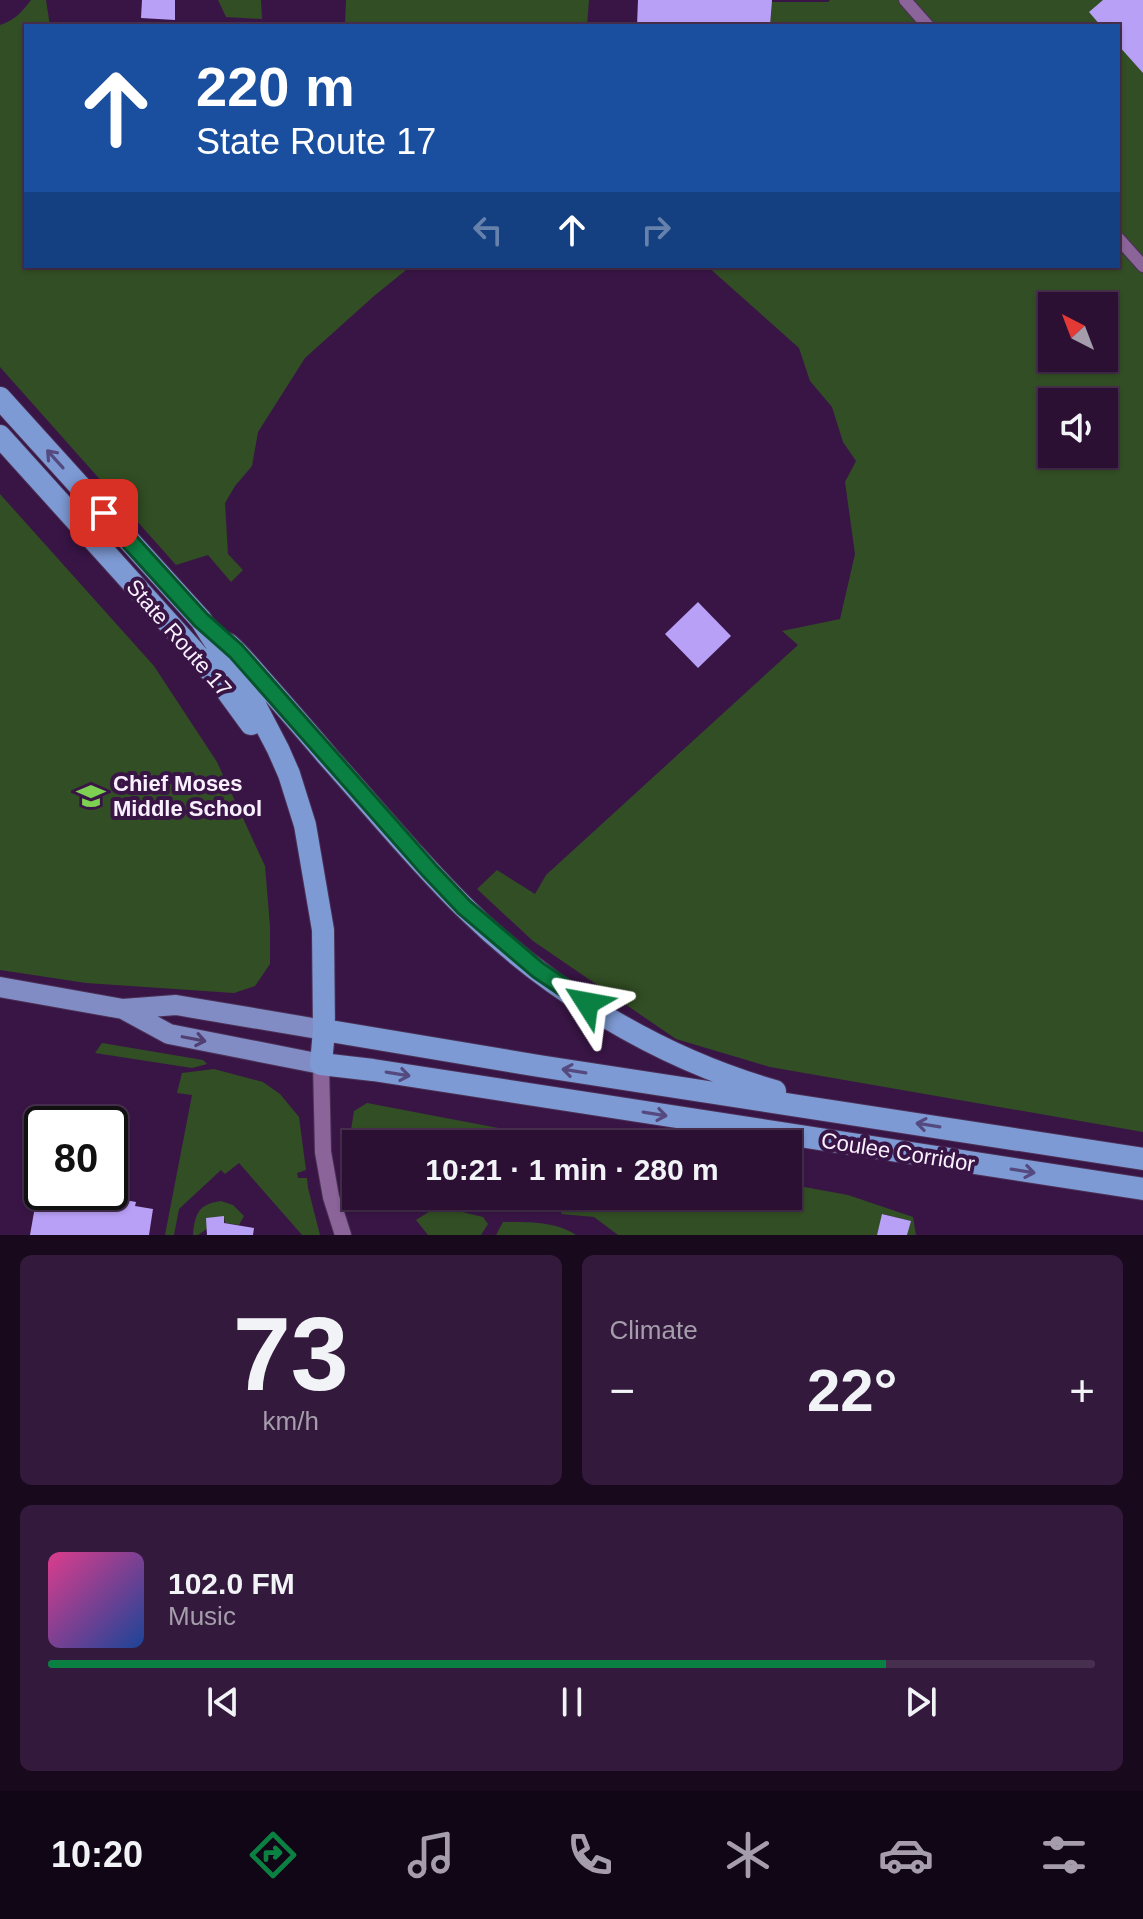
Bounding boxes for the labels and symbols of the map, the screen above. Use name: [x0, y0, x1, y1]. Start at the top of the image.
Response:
north arrow: [1038, 292, 1118, 372]
one-way arrow: [46, 449, 64, 469]
pin: [70, 479, 138, 547]
street label: State Route 17: [121, 574, 237, 702]
place label: Chief Moses Middle School: [113, 771, 262, 821]
school or university icon: Chief Moses Middle School: [76, 781, 106, 811]
position arrow: [545, 961, 629, 1045]
one-way arrow: [181, 1032, 206, 1047]
one-way arrow: [562, 1063, 587, 1078]
one-way arrow: [385, 1067, 410, 1082]
speed limit sign: 80: [24, 1106, 128, 1210]
one-way arrow: [642, 1108, 667, 1123]
one-way arrow: [915, 1117, 941, 1132]
street label: Coulee Corridor: [819, 1128, 977, 1176]
one-way arrow: [1010, 1164, 1035, 1179]

